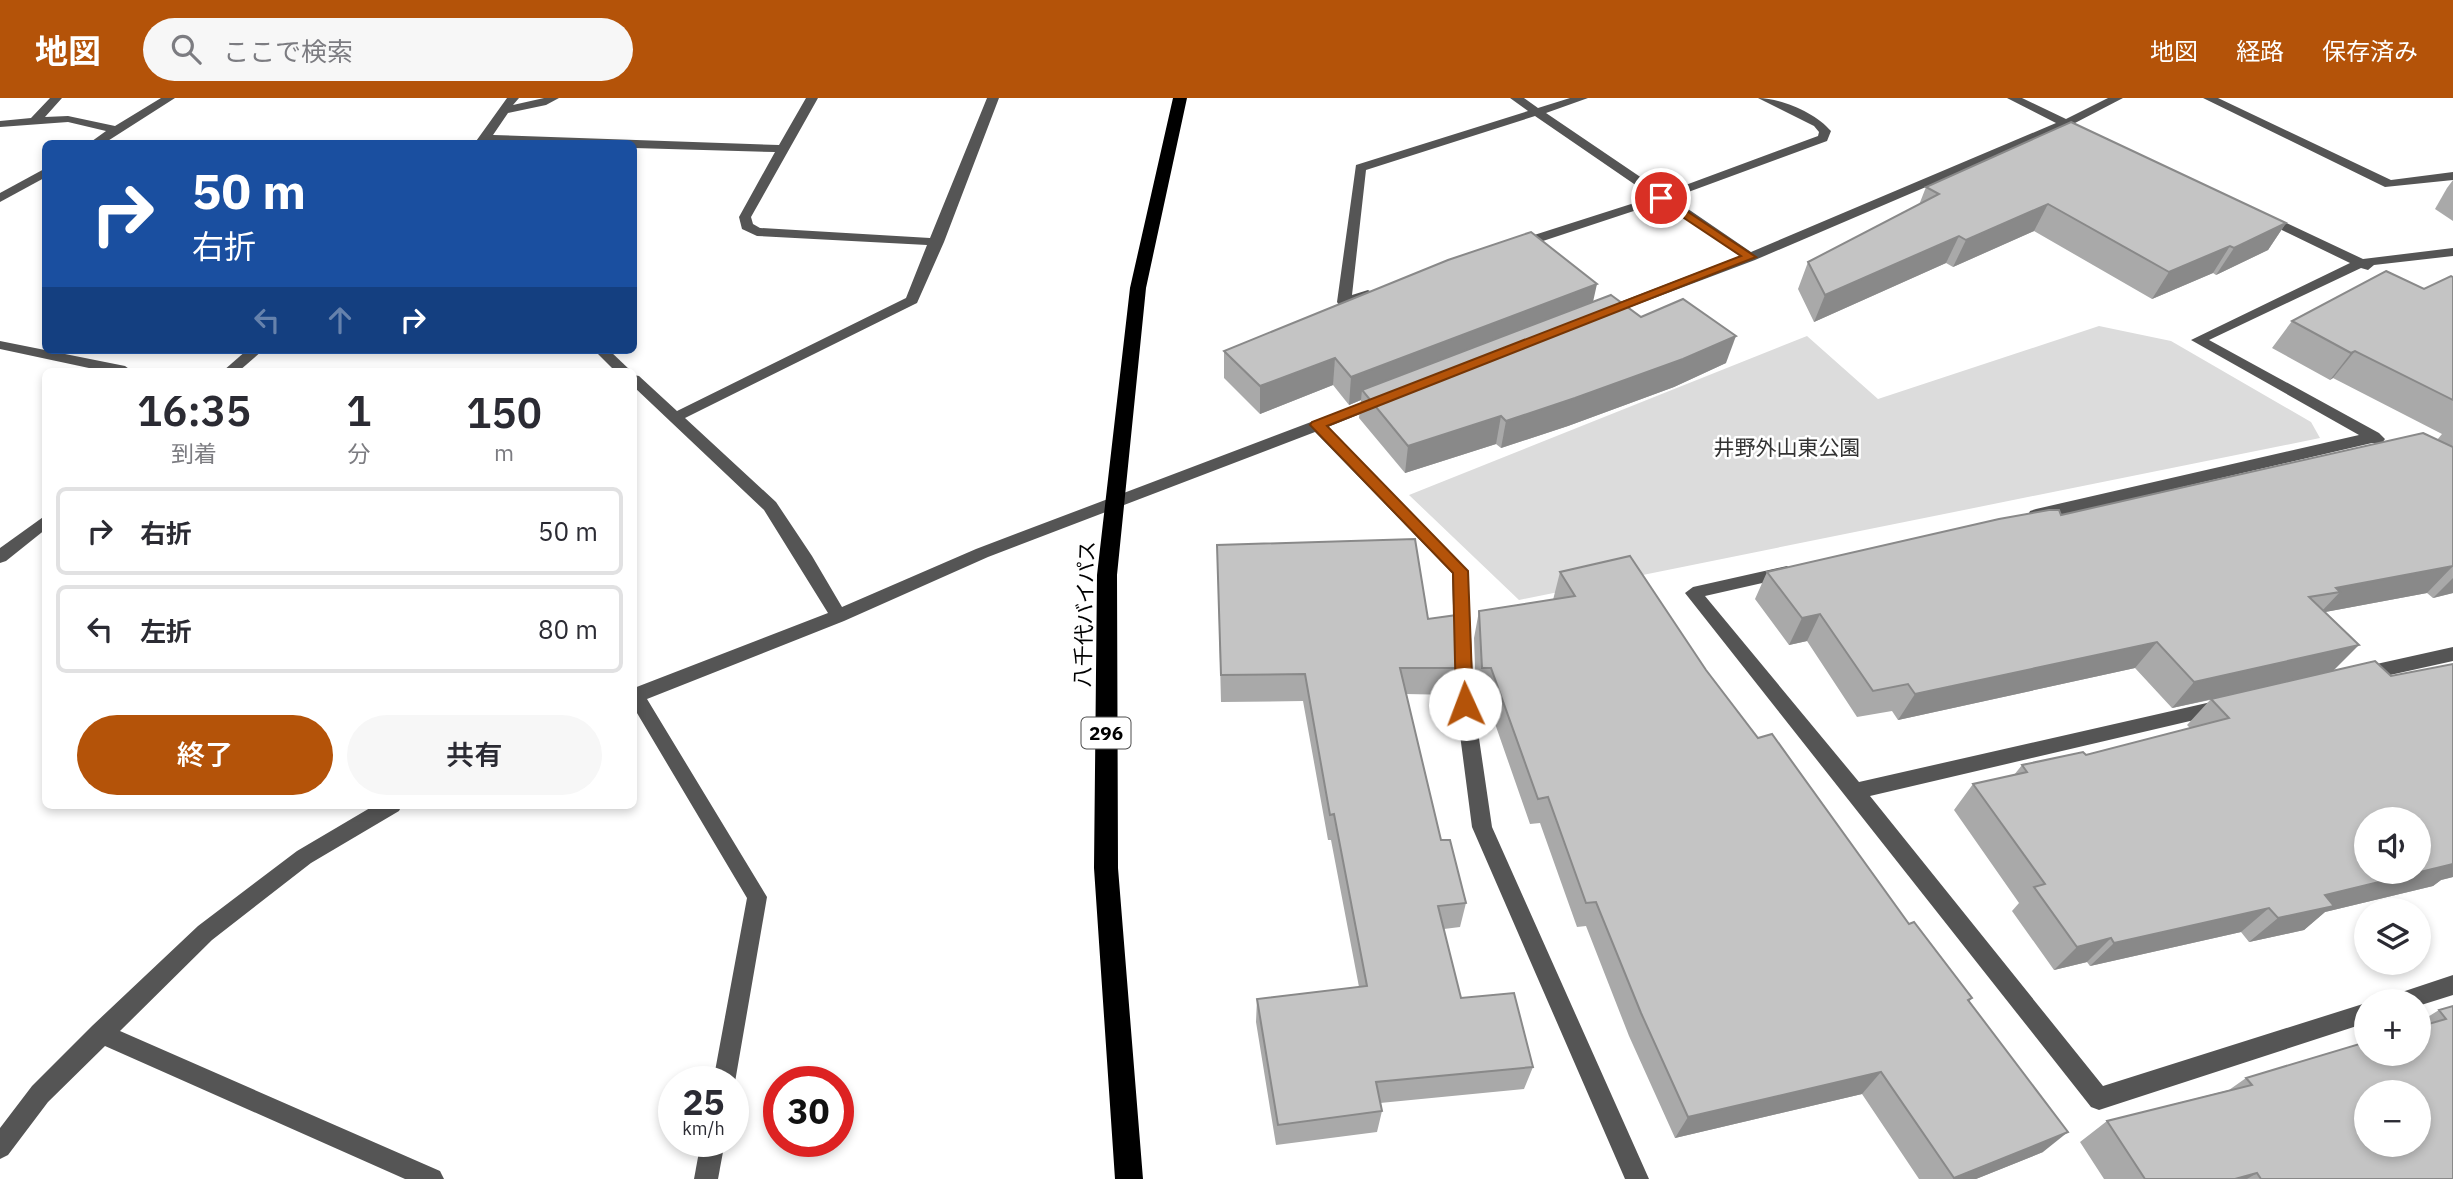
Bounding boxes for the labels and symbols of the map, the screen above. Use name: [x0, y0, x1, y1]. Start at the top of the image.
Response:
pin: [1631, 168, 1691, 228]
park label: 井野外山東公園: [1714, 433, 1861, 461]
street label: 八千代バイパス: [1067, 540, 1101, 688]
position arrow: [1428, 667, 1502, 741]
road number: 296: [1082, 718, 1130, 748]
speed limit sign: 30: [763, 1066, 854, 1157]

